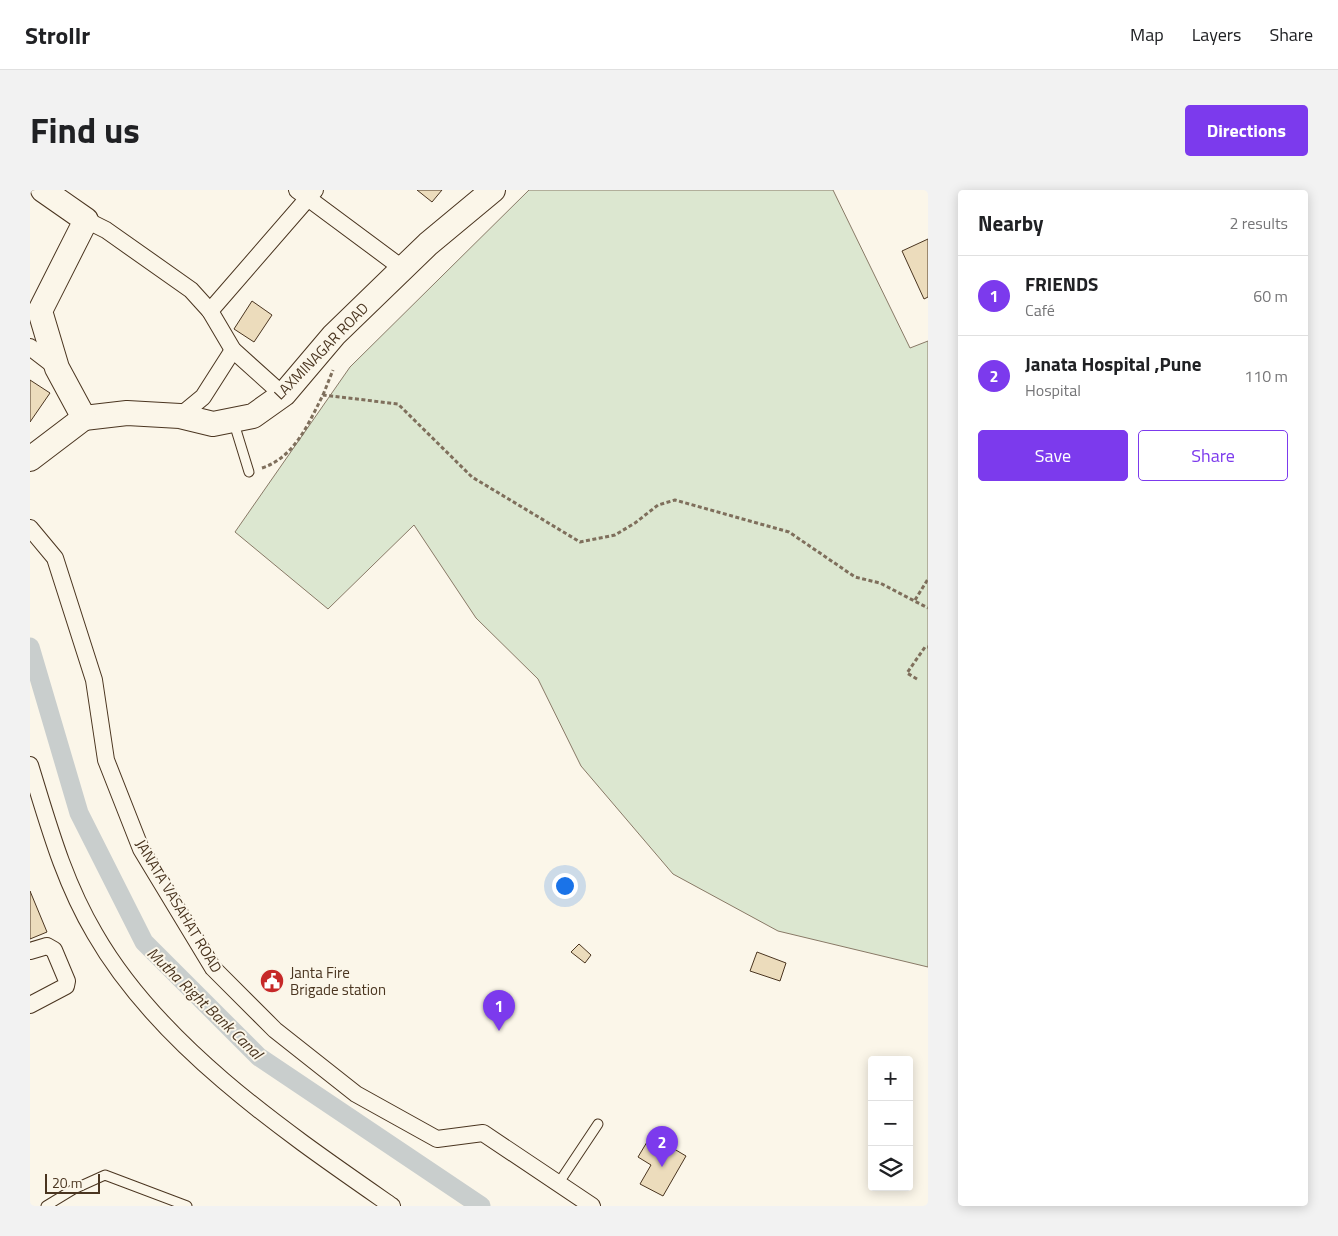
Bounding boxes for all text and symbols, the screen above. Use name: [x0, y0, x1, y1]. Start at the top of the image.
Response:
text: Strollr: [25, 17, 90, 53]
text: Map: [1130, 21, 1164, 48]
text: Layers: [1192, 21, 1241, 48]
text: Share: [1269, 21, 1313, 48]
text: Find us: [30, 103, 140, 157]
button: Directions: [1185, 105, 1308, 156]
text: Nearby: [978, 207, 1043, 239]
text: 2 results: [1229, 211, 1288, 235]
text: FRIENDS: [1025, 269, 1098, 298]
text: 1: [990, 284, 998, 308]
text: 60 m: [1253, 284, 1288, 308]
street label: LAXMINAGAR ROAD: [268, 297, 374, 405]
text: Café: [1025, 298, 1055, 322]
text: Janata Hospital ,Pune: [1025, 349, 1201, 378]
text: 2: [990, 364, 998, 388]
text: 110 m: [1244, 364, 1288, 388]
text: Hospital: [1025, 378, 1081, 402]
button: Save: [978, 430, 1128, 481]
button: Share: [1138, 430, 1288, 481]
street label: JANATA VASAHAT ROAD: [130, 835, 228, 977]
your location: [552, 873, 578, 899]
water label: Mutha Right Bank Canal: [142, 941, 269, 1066]
place label: Janta Fire Brigade station: [290, 961, 386, 1001]
public building icon: Janta Fire Brigade station: [259, 968, 285, 994]
pin: 1: [483, 990, 515, 1031]
map controls: [868, 1056, 913, 1191]
button: +: [868, 1056, 913, 1101]
button: −: [868, 1101, 913, 1146]
pin: 2: [646, 1126, 678, 1167]
button: layers: [868, 1146, 913, 1191]
scale bar: [45, 1171, 100, 1194]
text: 20 m: [52, 1172, 82, 1193]

